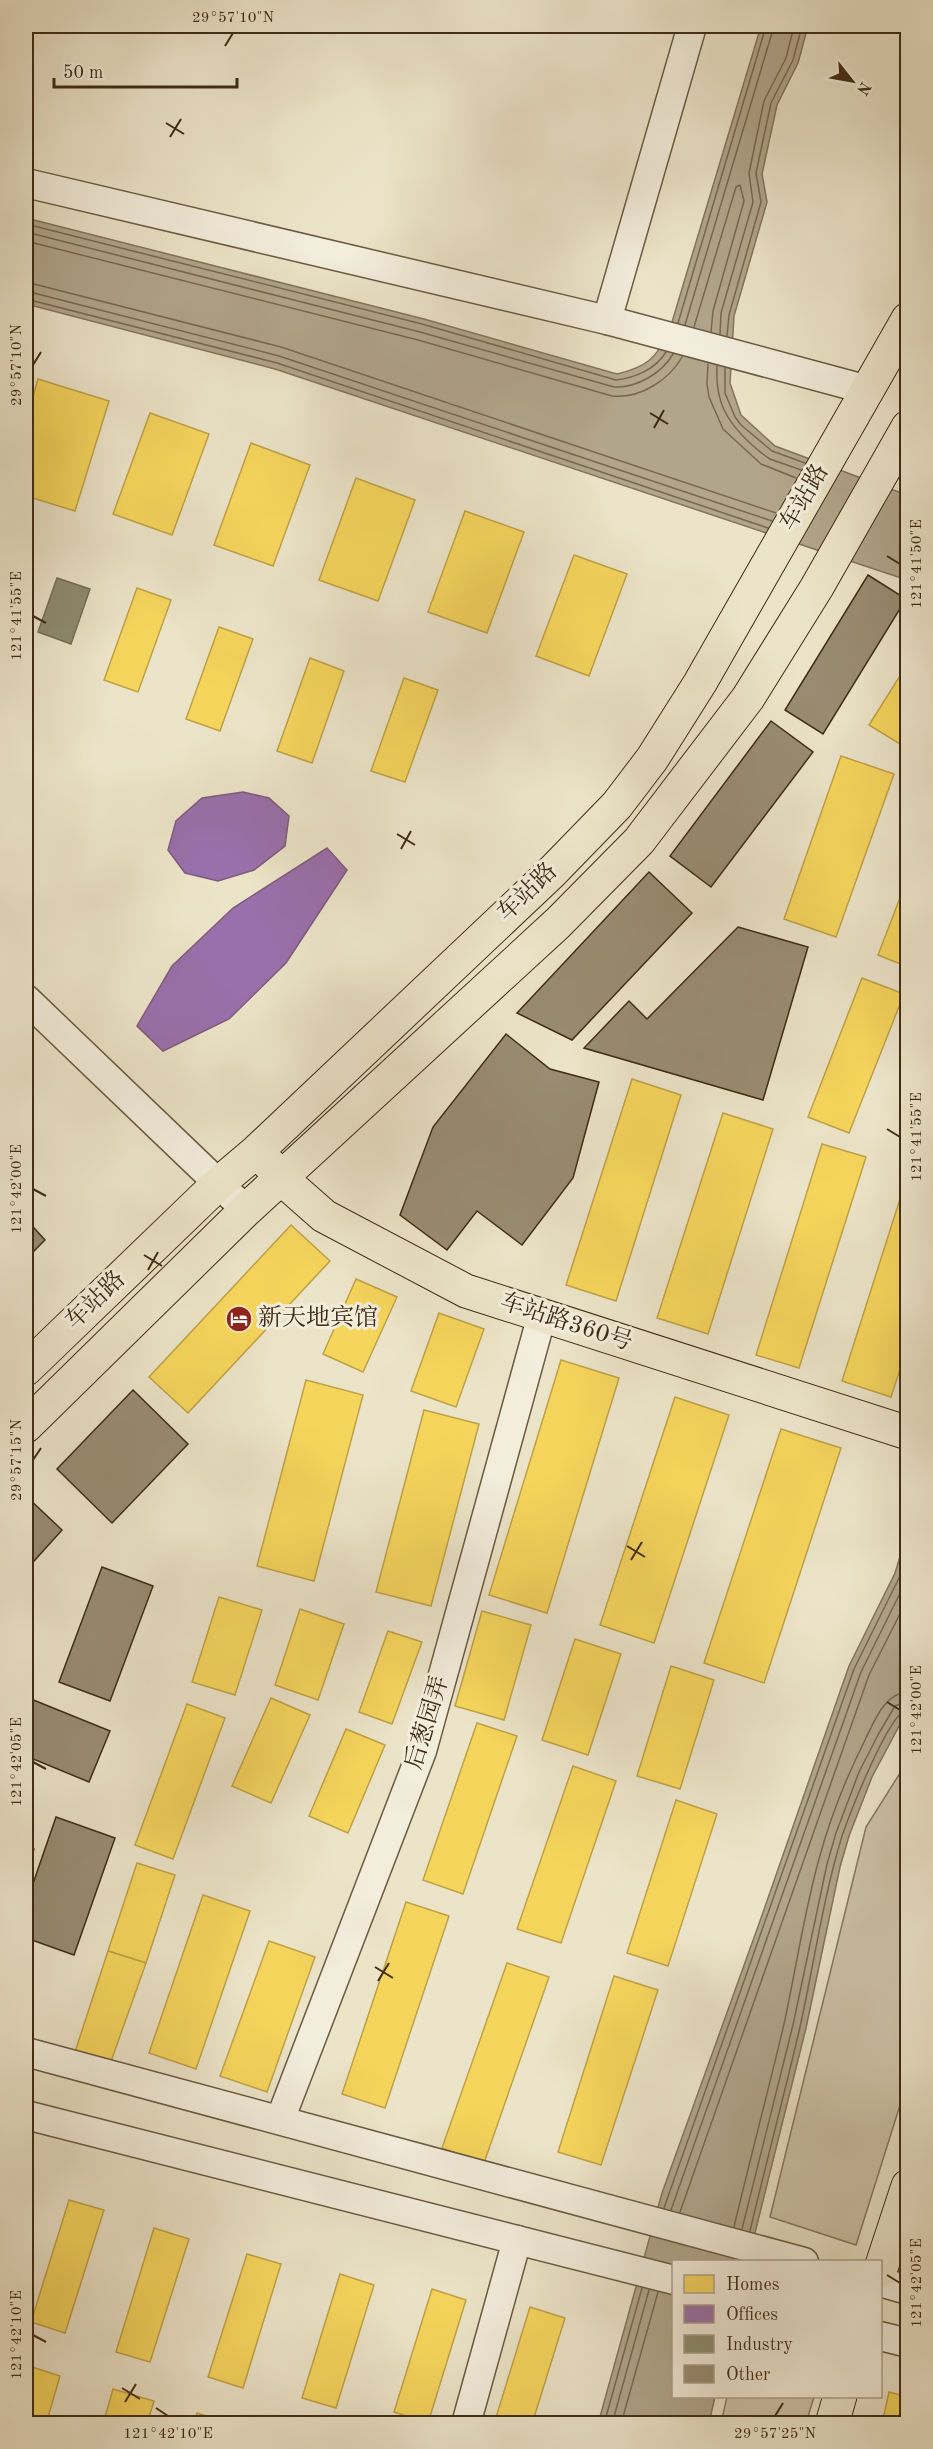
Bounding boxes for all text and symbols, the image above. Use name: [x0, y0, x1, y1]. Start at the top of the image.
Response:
text: 29°57'10"N: [192, 11, 274, 26]
scale bar: [54, 51, 237, 89]
north arrow: [822, 51, 882, 111]
text: 50 m: [63, 64, 103, 82]
text: N: [853, 78, 873, 98]
text: 29°57'10"N: [10, 324, 25, 406]
street label: 车站路: [774, 459, 833, 535]
text: 121°41'50"E: [910, 519, 925, 609]
text: 121°41'55"E: [10, 571, 25, 661]
street label: 车站路: [492, 857, 562, 927]
text: 121°41'55"E: [910, 1092, 925, 1182]
text: 121°42'00"E: [10, 1144, 25, 1234]
street label: 车站路: [60, 1265, 130, 1335]
street label: 车站路360号: [497, 1287, 636, 1356]
hotel icon: 新天地宾馆: [224, 1304, 254, 1334]
place label: 新天地宾馆: [258, 1304, 378, 1331]
text: 29°57'15"N: [10, 1419, 25, 1501]
text: 121°42'00"E: [910, 1665, 925, 1755]
street label: 后葱园弄: [400, 1673, 454, 1772]
text: 121°42'05"E: [10, 1717, 25, 1807]
text: 121°42'05"E: [910, 2238, 925, 2328]
legend: [672, 2260, 882, 2398]
text: Homes: [726, 2276, 780, 2294]
text: 121°42'10"E: [10, 2290, 25, 2380]
text: Offices: [726, 2306, 778, 2324]
text: Industry: [726, 2336, 793, 2354]
text: Other: [726, 2366, 771, 2384]
text: 121°42'10"E: [123, 2427, 213, 2442]
text: 29°57'25"N: [734, 2427, 816, 2442]

